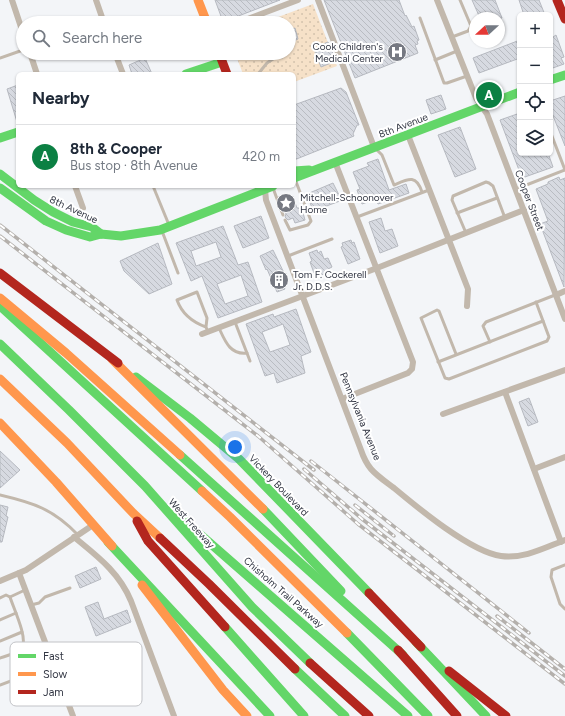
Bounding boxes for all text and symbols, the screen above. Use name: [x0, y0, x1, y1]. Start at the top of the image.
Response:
north arrow: [469, 12, 505, 48]
map controls: [517, 12, 553, 156]
button: +: [517, 12, 553, 48]
search box: [16, 16, 296, 60]
icon: search: [30, 27, 52, 49]
text: Search here: [62, 29, 142, 47]
place label: Cook Children's Medical Center: [313, 40, 384, 65]
hospital icon: Cook Children's Medical Center: [386, 41, 408, 63]
button: −: [517, 48, 553, 84]
pin: A: [476, 80, 502, 110]
button: locate: [517, 84, 553, 120]
text: Nearby: [32, 88, 90, 108]
street label: 8th Avenue: [377, 110, 430, 141]
button: layers: [517, 120, 553, 156]
text: 8th & Cooper: [70, 140, 162, 158]
text: A: [40, 149, 50, 164]
text: 420 m: [242, 149, 280, 164]
text: Bus stop · 8th Avenue: [70, 158, 198, 173]
street label: Cooper Street: [512, 168, 547, 233]
place label: Mitchell-Schoonover Home: [300, 191, 394, 216]
place icon: Mitchell-Schoonover Home: [275, 192, 297, 214]
street label: 8th Avenue: [48, 193, 100, 227]
place label: Tom F. Cockerell Jr. D.D.S.: [293, 268, 367, 293]
building icon: Tom F. Cockerell Jr. D.D.S.: [268, 269, 290, 291]
street label: Pennsylvania Avenue: [337, 370, 384, 463]
your location: [225, 437, 245, 457]
street label: Vickery Boulevard: [246, 452, 311, 519]
street label: West Freeway: [166, 496, 218, 552]
street label: Chisholm Trail Parkway: [241, 554, 327, 631]
legend: [10, 642, 142, 706]
text: Fast: [43, 650, 64, 663]
text: Slow: [43, 668, 67, 681]
text: Jam: [43, 686, 64, 699]

